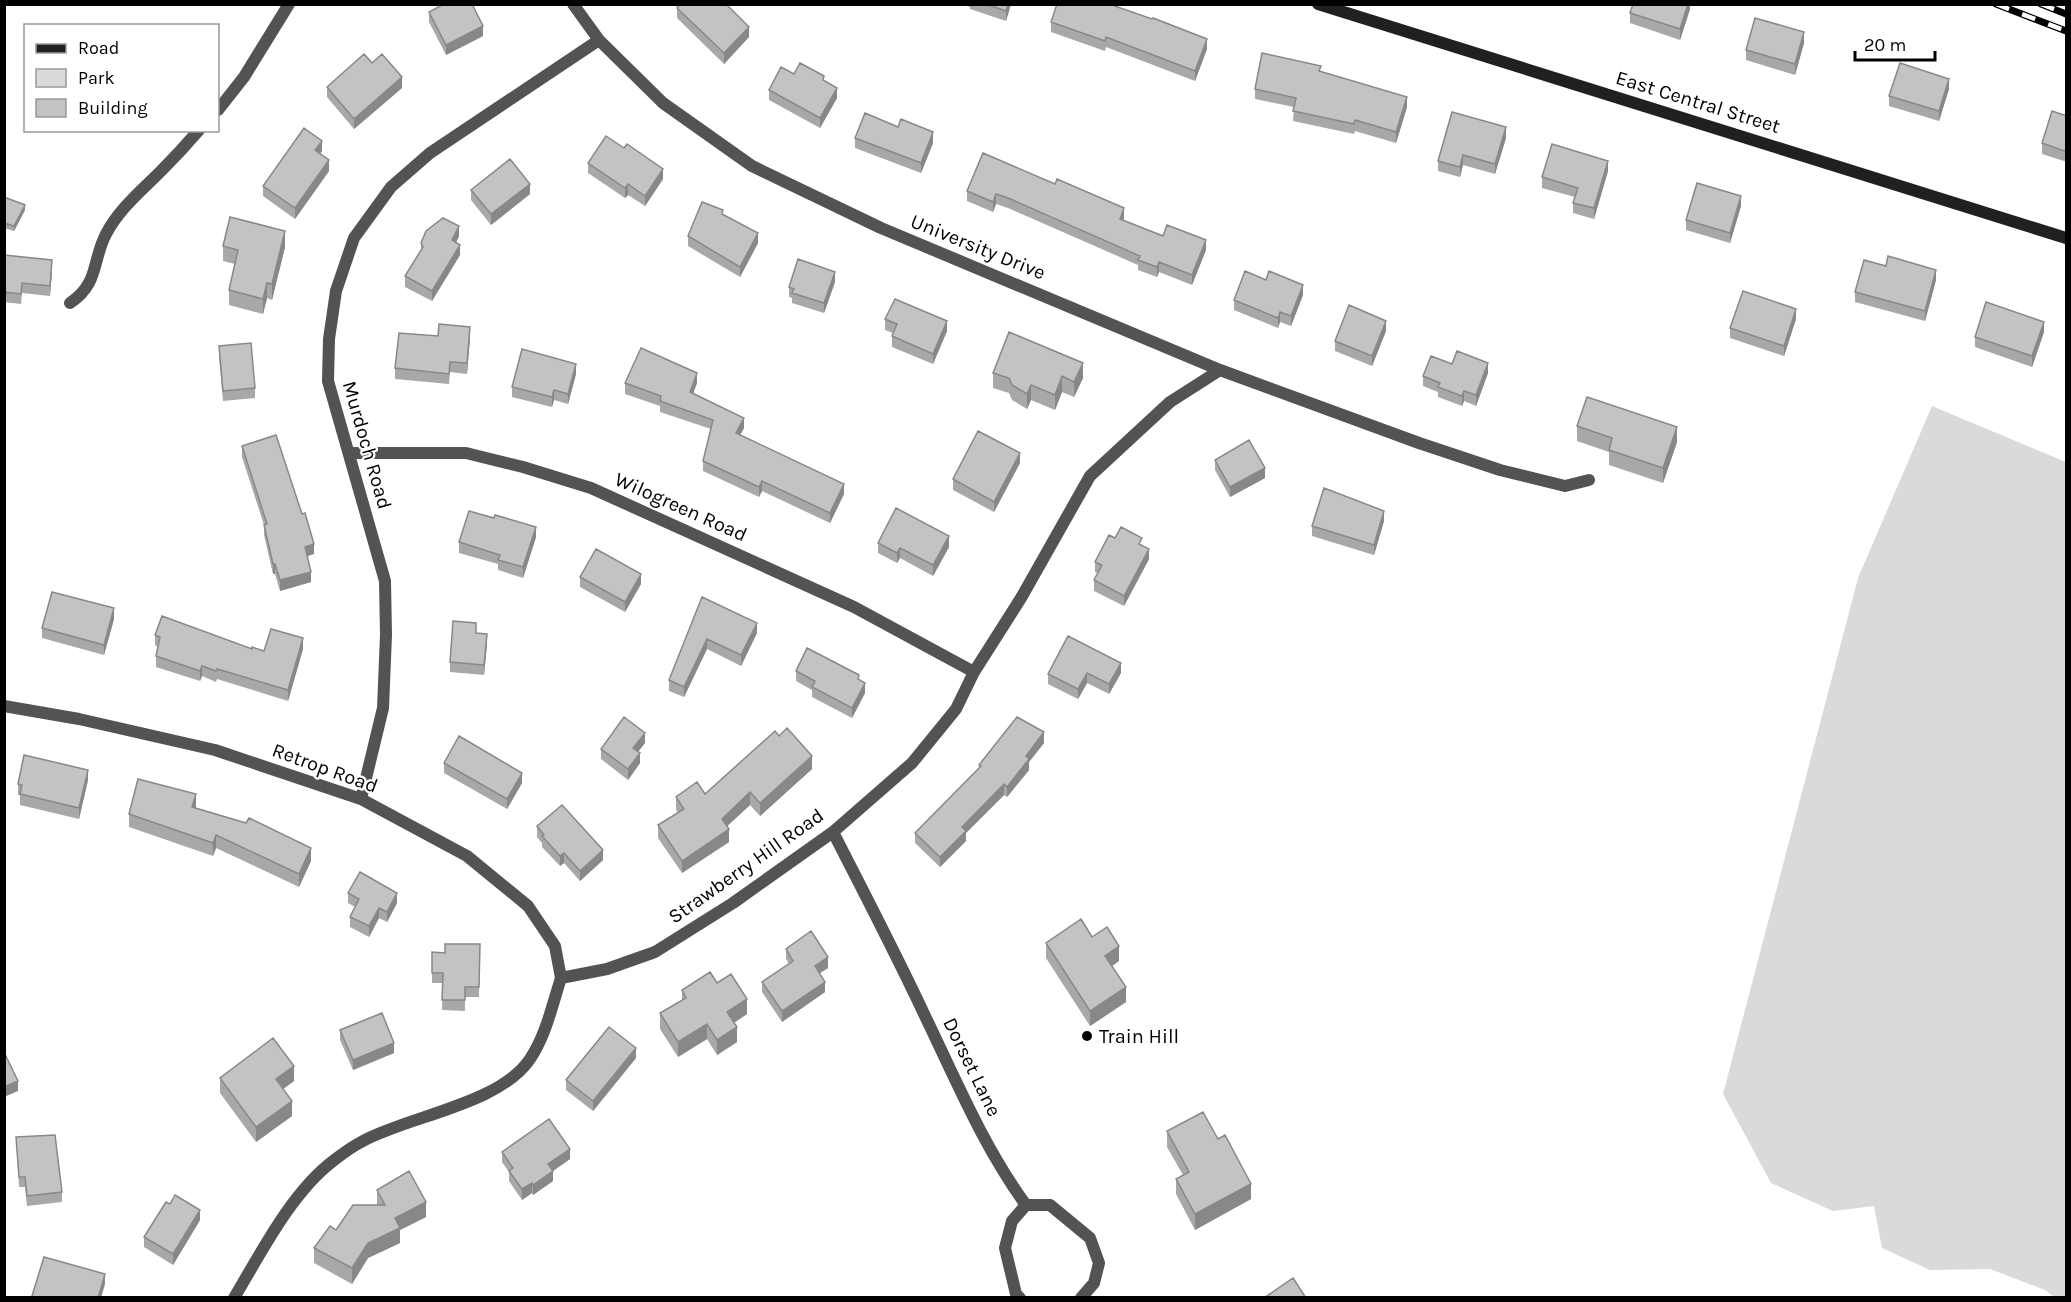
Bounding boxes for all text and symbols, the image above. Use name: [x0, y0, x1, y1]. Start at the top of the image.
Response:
legend: [24, 24, 219, 132]
scale bar: [1855, 24, 1934, 62]
text: 20 m: [1864, 34, 1906, 56]
text: Road: [78, 37, 119, 59]
street label: East Central Street: [1613, 66, 1783, 138]
text: Park: [78, 67, 115, 89]
text: Building: [78, 97, 148, 119]
street label: University Drive: [907, 209, 1049, 285]
street label: Murdoch Road: [338, 378, 396, 512]
street label: Wilogreen Road: [611, 468, 751, 546]
street label: Retrop Road: [269, 738, 381, 798]
street label: Strawberry Hill Road: [664, 804, 828, 928]
street label: Dorset Lane: [938, 1014, 1006, 1120]
place label: Train Hill: [1099, 1025, 1179, 1048]
marker: Train Hill: [1080, 1029, 1094, 1043]

